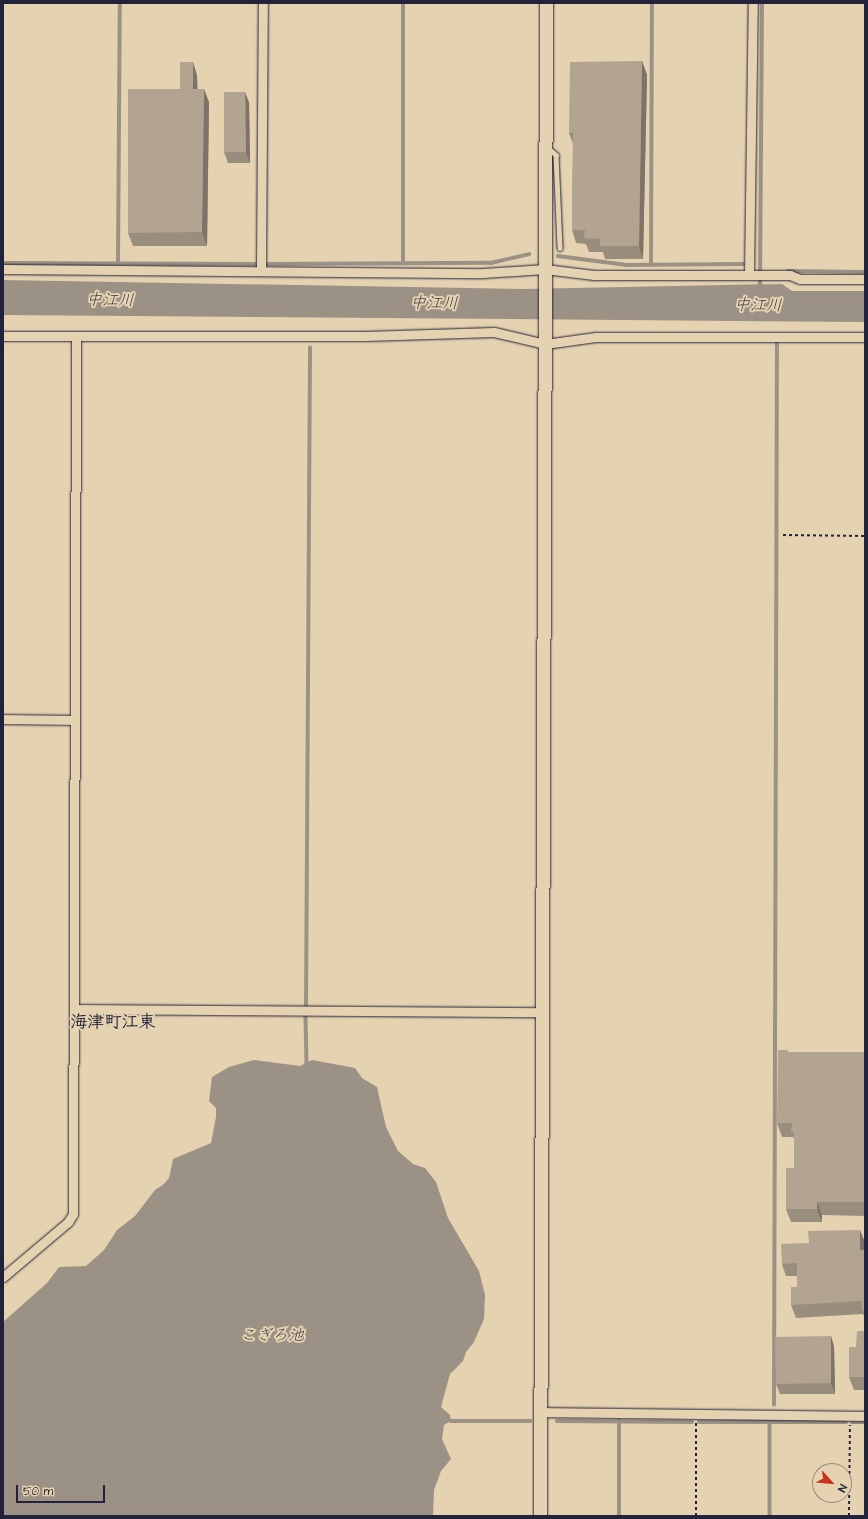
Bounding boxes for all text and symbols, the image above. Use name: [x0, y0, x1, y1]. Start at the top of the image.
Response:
water label: 中江川: [86, 290, 134, 310]
water label: 中江川: [410, 293, 458, 313]
water label: 中江川: [734, 295, 782, 315]
district label: 海津町江東: [71, 1013, 155, 1033]
water label: こぎろ池: [240, 1325, 304, 1345]
north arrow: [812, 1463, 852, 1503]
scale bar: [18, 1477, 107, 1503]
text: N: [834, 1482, 850, 1495]
text: 50 m: [23, 1483, 53, 1500]

